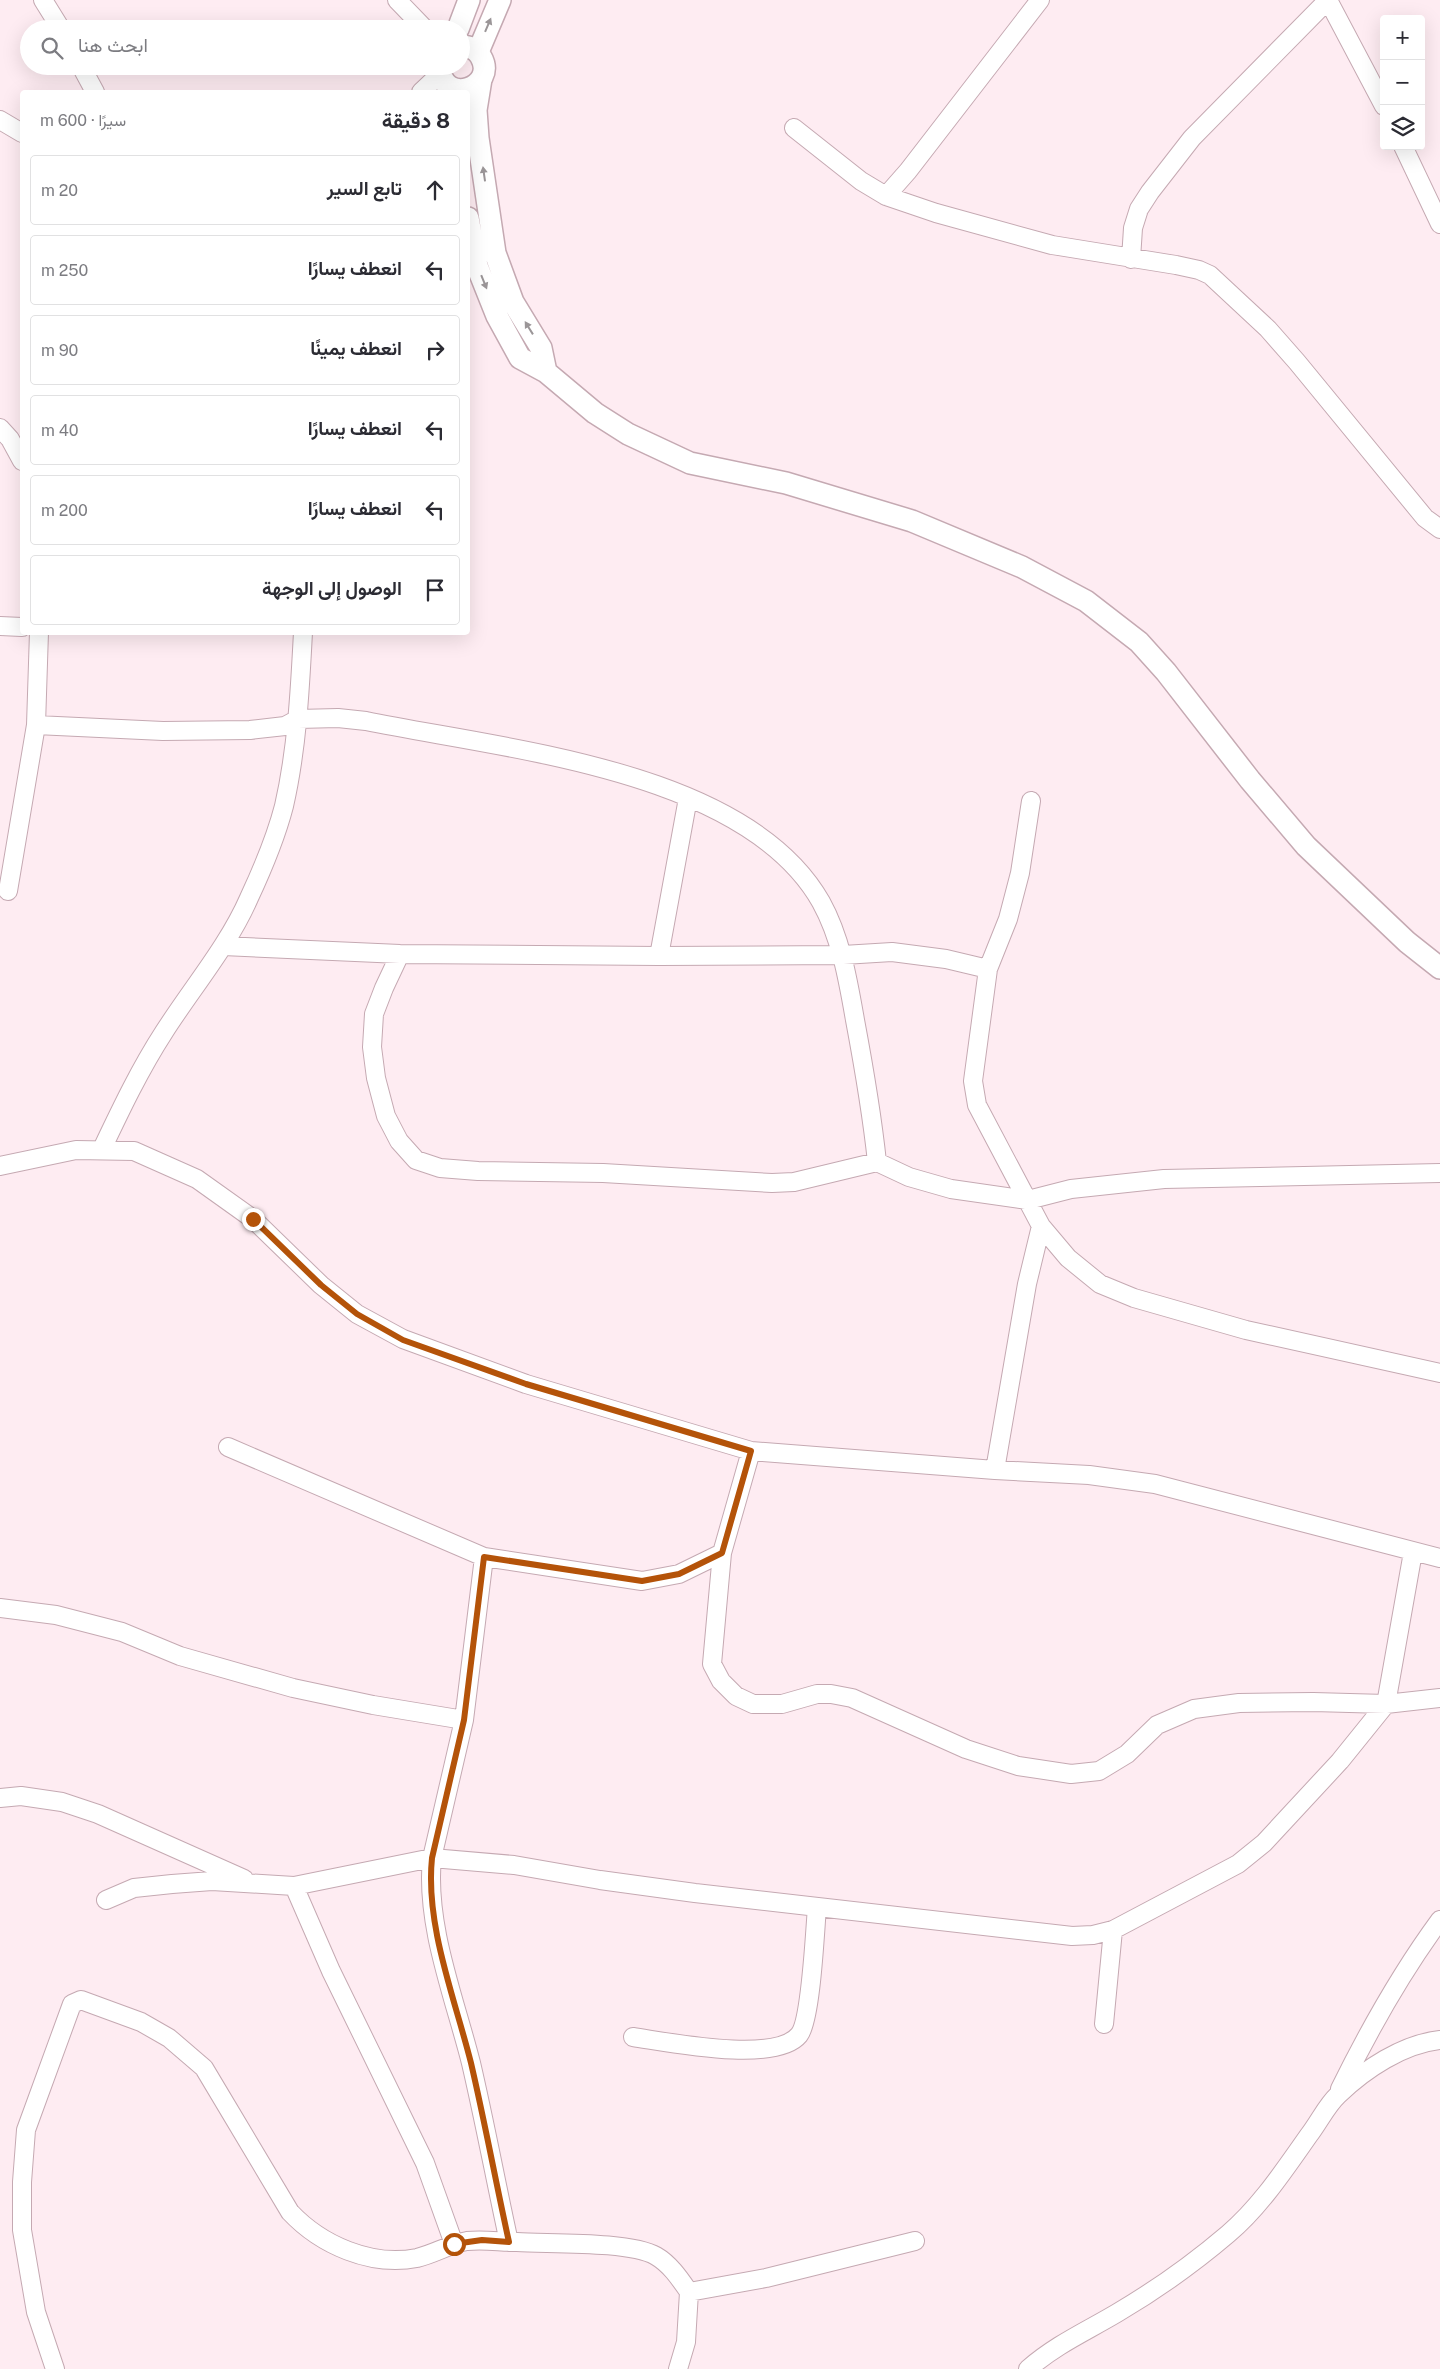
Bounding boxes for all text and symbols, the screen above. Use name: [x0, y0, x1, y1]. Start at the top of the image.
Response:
map controls: [1380, 15, 1425, 150]
button: +: [1380, 15, 1425, 60]
one-way arrow: [485, 18, 492, 33]
search box: [20, 20, 470, 75]
icon: search: [38, 34, 66, 62]
text: ابحث هنا: [78, 34, 148, 56]
button: −: [1380, 60, 1425, 105]
button: layers: [1380, 105, 1425, 150]
text: 8 دقيقة: [382, 108, 450, 133]
text: سيرًا · 600 m: [40, 111, 126, 130]
one-way arrow: [479, 165, 487, 181]
icon: ahead: [421, 176, 449, 204]
text: تابع السير: [327, 177, 402, 199]
text: 20 m: [41, 181, 78, 200]
icon: left: [421, 256, 449, 284]
text: انعطف يسارًا: [308, 257, 402, 279]
text: 250 m: [41, 261, 88, 280]
one-way arrow: [480, 275, 488, 290]
one-way arrow: [524, 321, 533, 334]
icon: right: [421, 336, 449, 364]
text: انعطف يمينًا: [310, 337, 402, 359]
text: 90 m: [41, 341, 78, 360]
icon: left: [421, 416, 449, 444]
text: انعطف يسارًا: [308, 417, 402, 439]
text: 40 m: [41, 421, 79, 440]
icon: left: [421, 496, 449, 524]
text: انعطف يسارًا: [308, 497, 402, 519]
text: 200 m: [41, 501, 88, 520]
icon: arrive: [421, 576, 449, 604]
text: الوصول إلى الوجهة: [262, 577, 402, 599]
route end: [242, 1208, 265, 1231]
route start: [443, 2233, 466, 2256]

